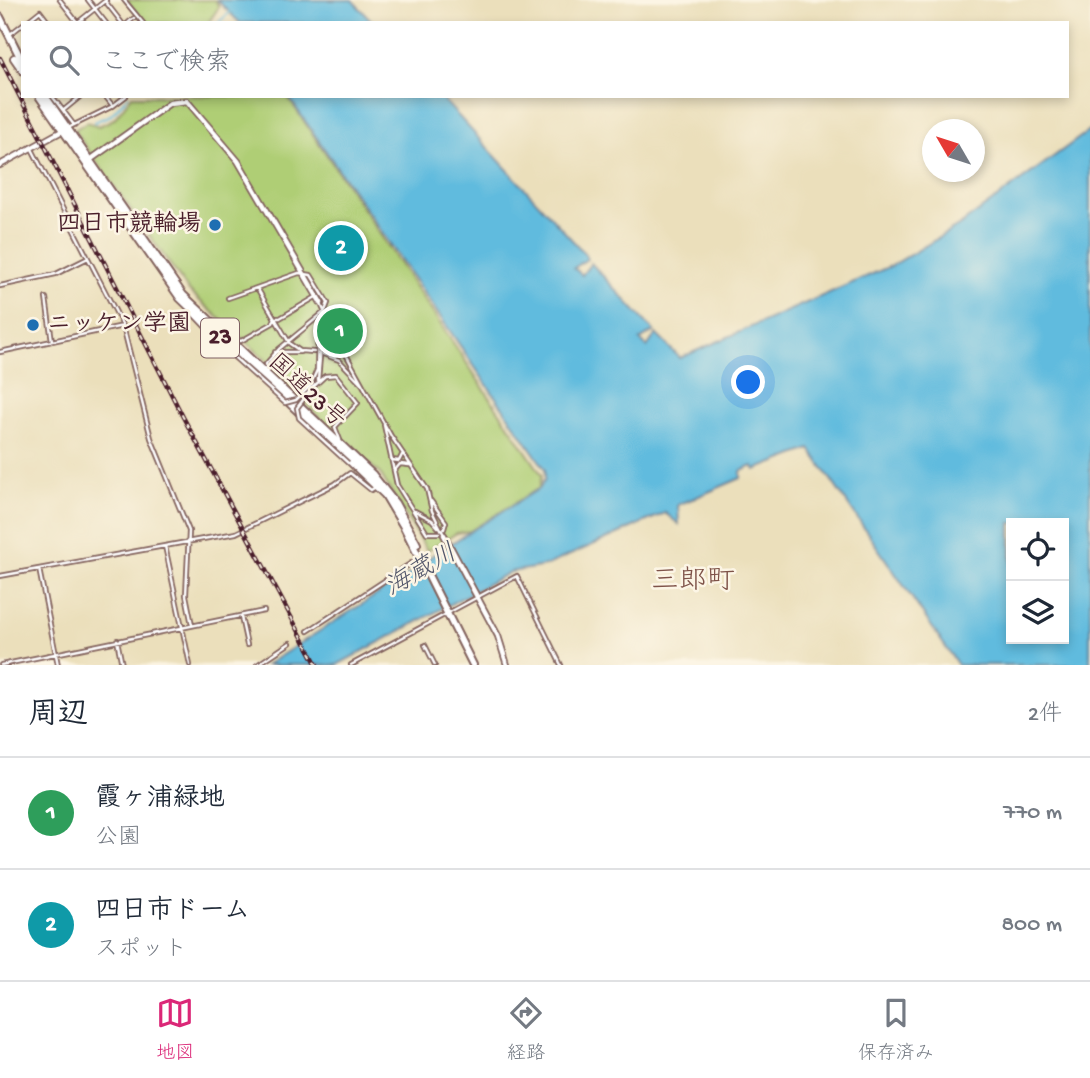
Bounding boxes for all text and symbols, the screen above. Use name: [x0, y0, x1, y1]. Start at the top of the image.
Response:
search box: [21, 21, 1069, 98]
icon: search: [45, 41, 83, 79]
text: ここで検索: [101, 49, 231, 80]
north arrow: [922, 119, 985, 182]
place label: 四日市競輪場: [57, 210, 201, 240]
marker: 四日市競輪場: [207, 217, 223, 233]
pin: 2: [318, 222, 364, 274]
pin: 1: [317, 305, 363, 357]
place label: ニッケン学園: [47, 310, 191, 340]
marker: ニッケン学園: [25, 317, 41, 333]
road number: 23: [201, 318, 239, 358]
street label: 国道23号: [261, 348, 352, 435]
your location: [731, 365, 765, 399]
map controls: [1006, 518, 1069, 644]
button: locate: [1006, 518, 1069, 581]
water label: 海蔵川: [379, 537, 464, 605]
district label: 三郎町: [651, 566, 735, 599]
button: layers: [1006, 581, 1069, 644]
text: 周辺: [28, 699, 88, 734]
text: 2件: [1028, 702, 1062, 729]
text: 霞ヶ浦緑地: [95, 785, 225, 816]
text: 1: [46, 800, 56, 827]
text: 770 m: [1003, 800, 1062, 827]
text: 公園: [95, 825, 141, 852]
text: 四日市ドーム: [95, 897, 250, 928]
text: 2: [45, 912, 57, 939]
text: 800 m: [1002, 912, 1062, 939]
text: スポット: [95, 937, 187, 964]
tab: 地図: [156, 994, 194, 1066]
tab: 経路: [507, 994, 545, 1066]
tab: 保存済み: [858, 994, 934, 1066]

